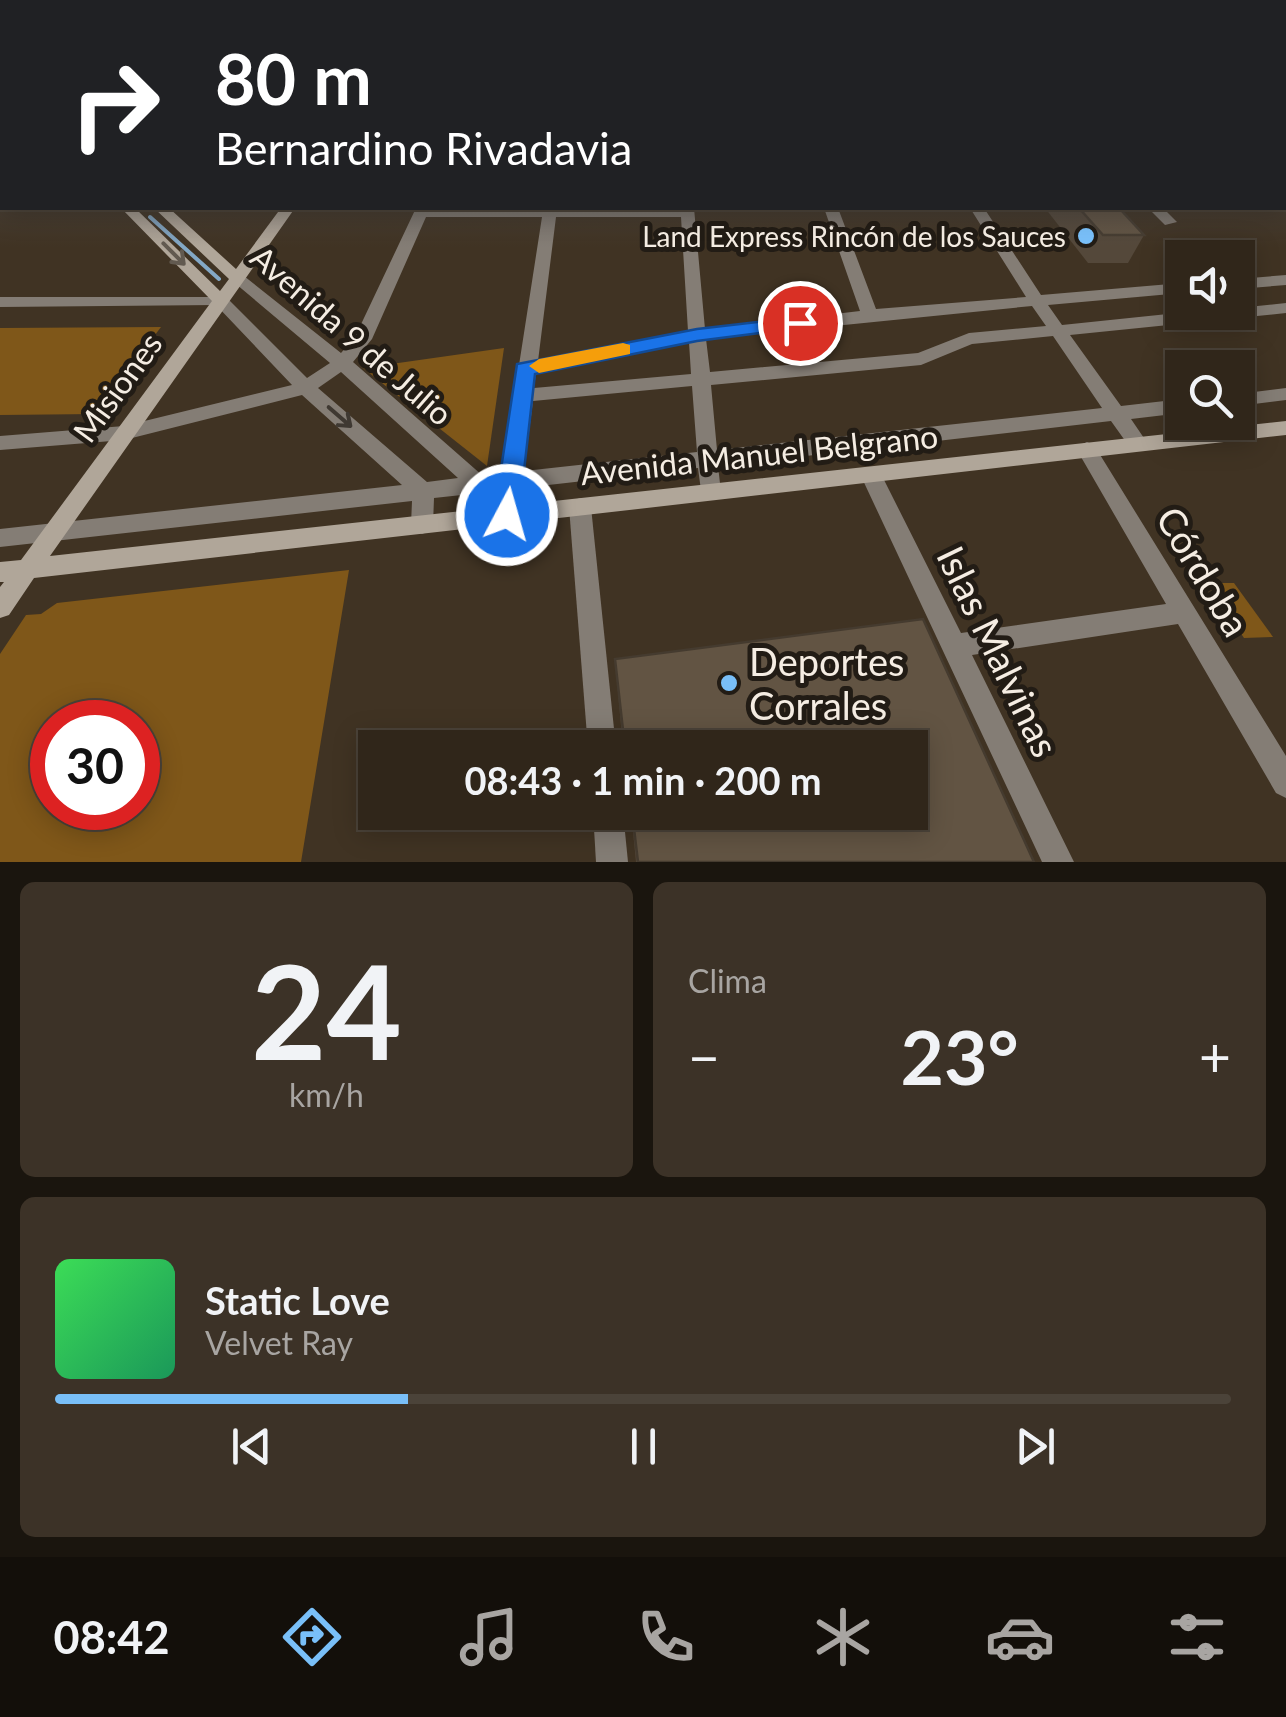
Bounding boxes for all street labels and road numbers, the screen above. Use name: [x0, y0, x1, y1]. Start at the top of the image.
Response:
street label: Avenida 9 de Julio: [243, 237, 461, 433]
street label: Misiones: [64, 325, 170, 449]
street label: Avenida Manuel Belgrano: [578, 416, 940, 492]
street label: Córdoba: [1148, 498, 1260, 644]
street label: Islas Malvinas: [928, 538, 1070, 764]

